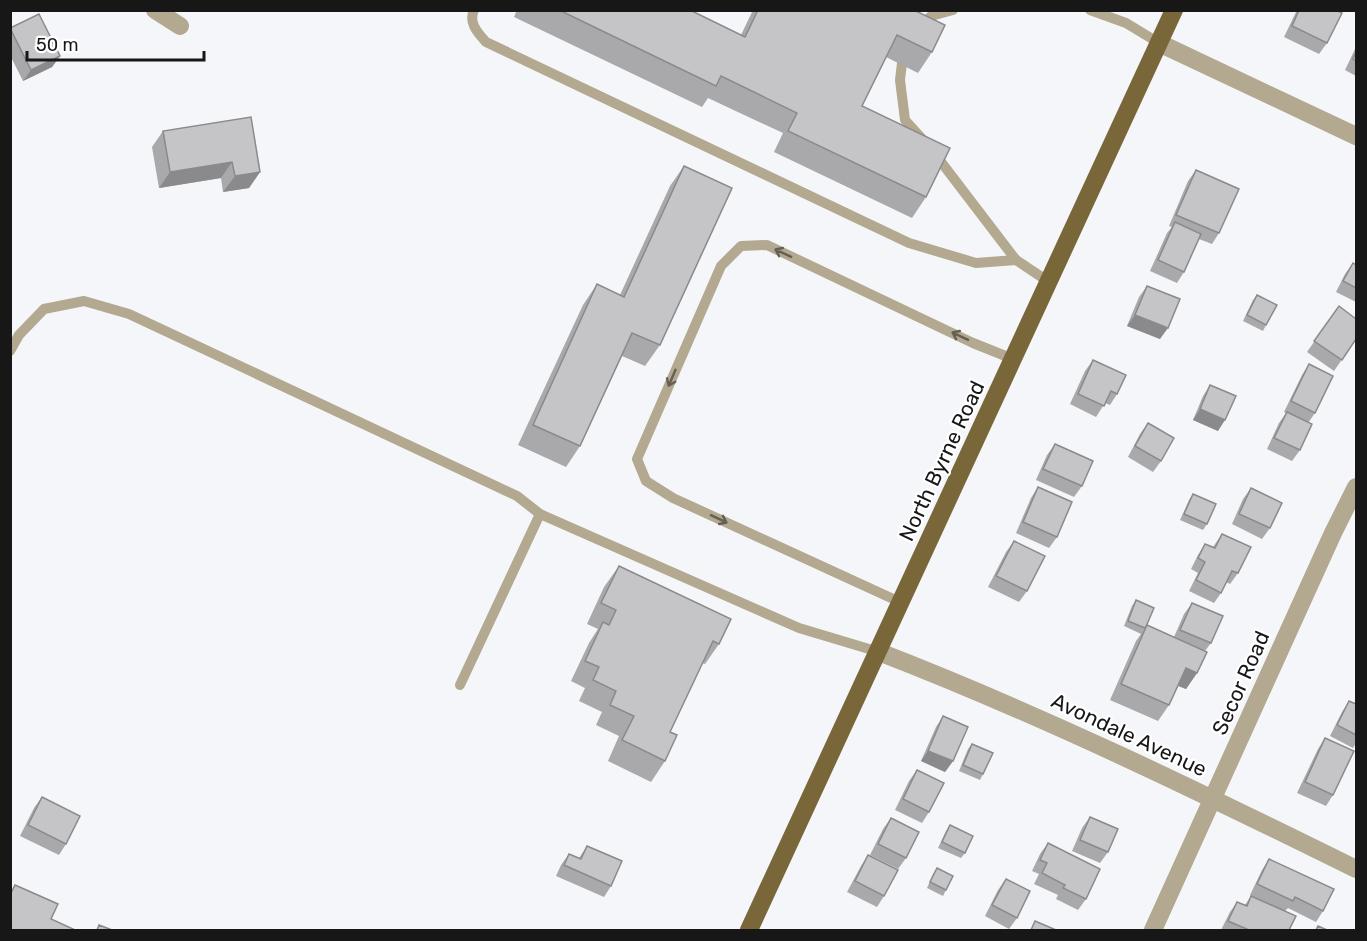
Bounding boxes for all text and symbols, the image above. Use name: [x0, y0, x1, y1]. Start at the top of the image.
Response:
scale bar: [27, 24, 204, 62]
text: 50 m: [36, 34, 79, 56]
one-way arrow: [775, 246, 793, 258]
one-way arrow: [951, 330, 969, 342]
one-way arrow: [666, 369, 677, 387]
street label: North Byrne Road: [893, 377, 990, 545]
one-way arrow: [710, 514, 728, 526]
street label: Secor Road: [1207, 627, 1275, 739]
street label: Avondale Avenue: [1048, 688, 1211, 781]

